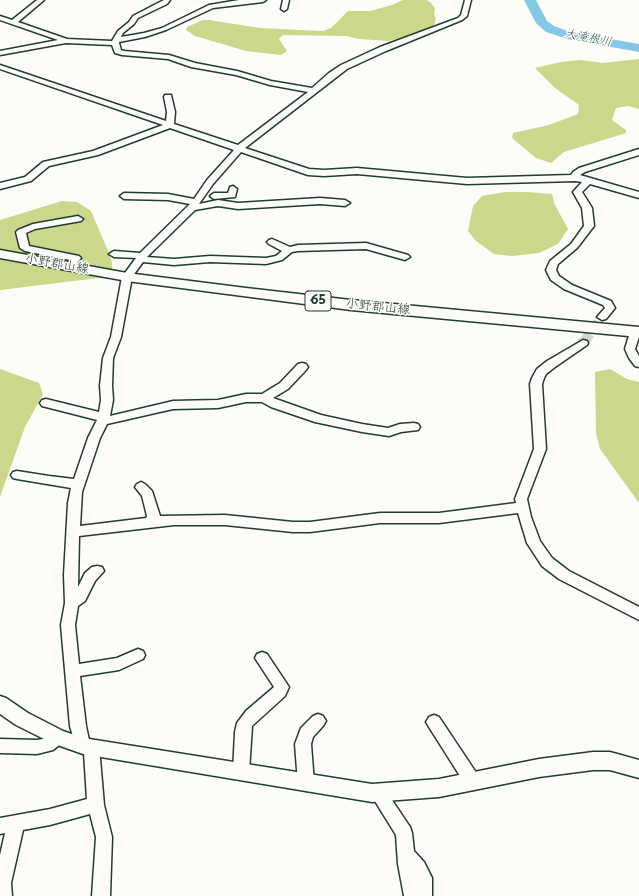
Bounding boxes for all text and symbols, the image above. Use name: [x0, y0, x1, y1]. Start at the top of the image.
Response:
water label: 大滝根川: [563, 26, 613, 50]
street label: 小野郡山線: [24, 251, 90, 277]
road number: 65: [305, 291, 331, 311]
street label: 小野郡山線: [345, 296, 411, 318]

